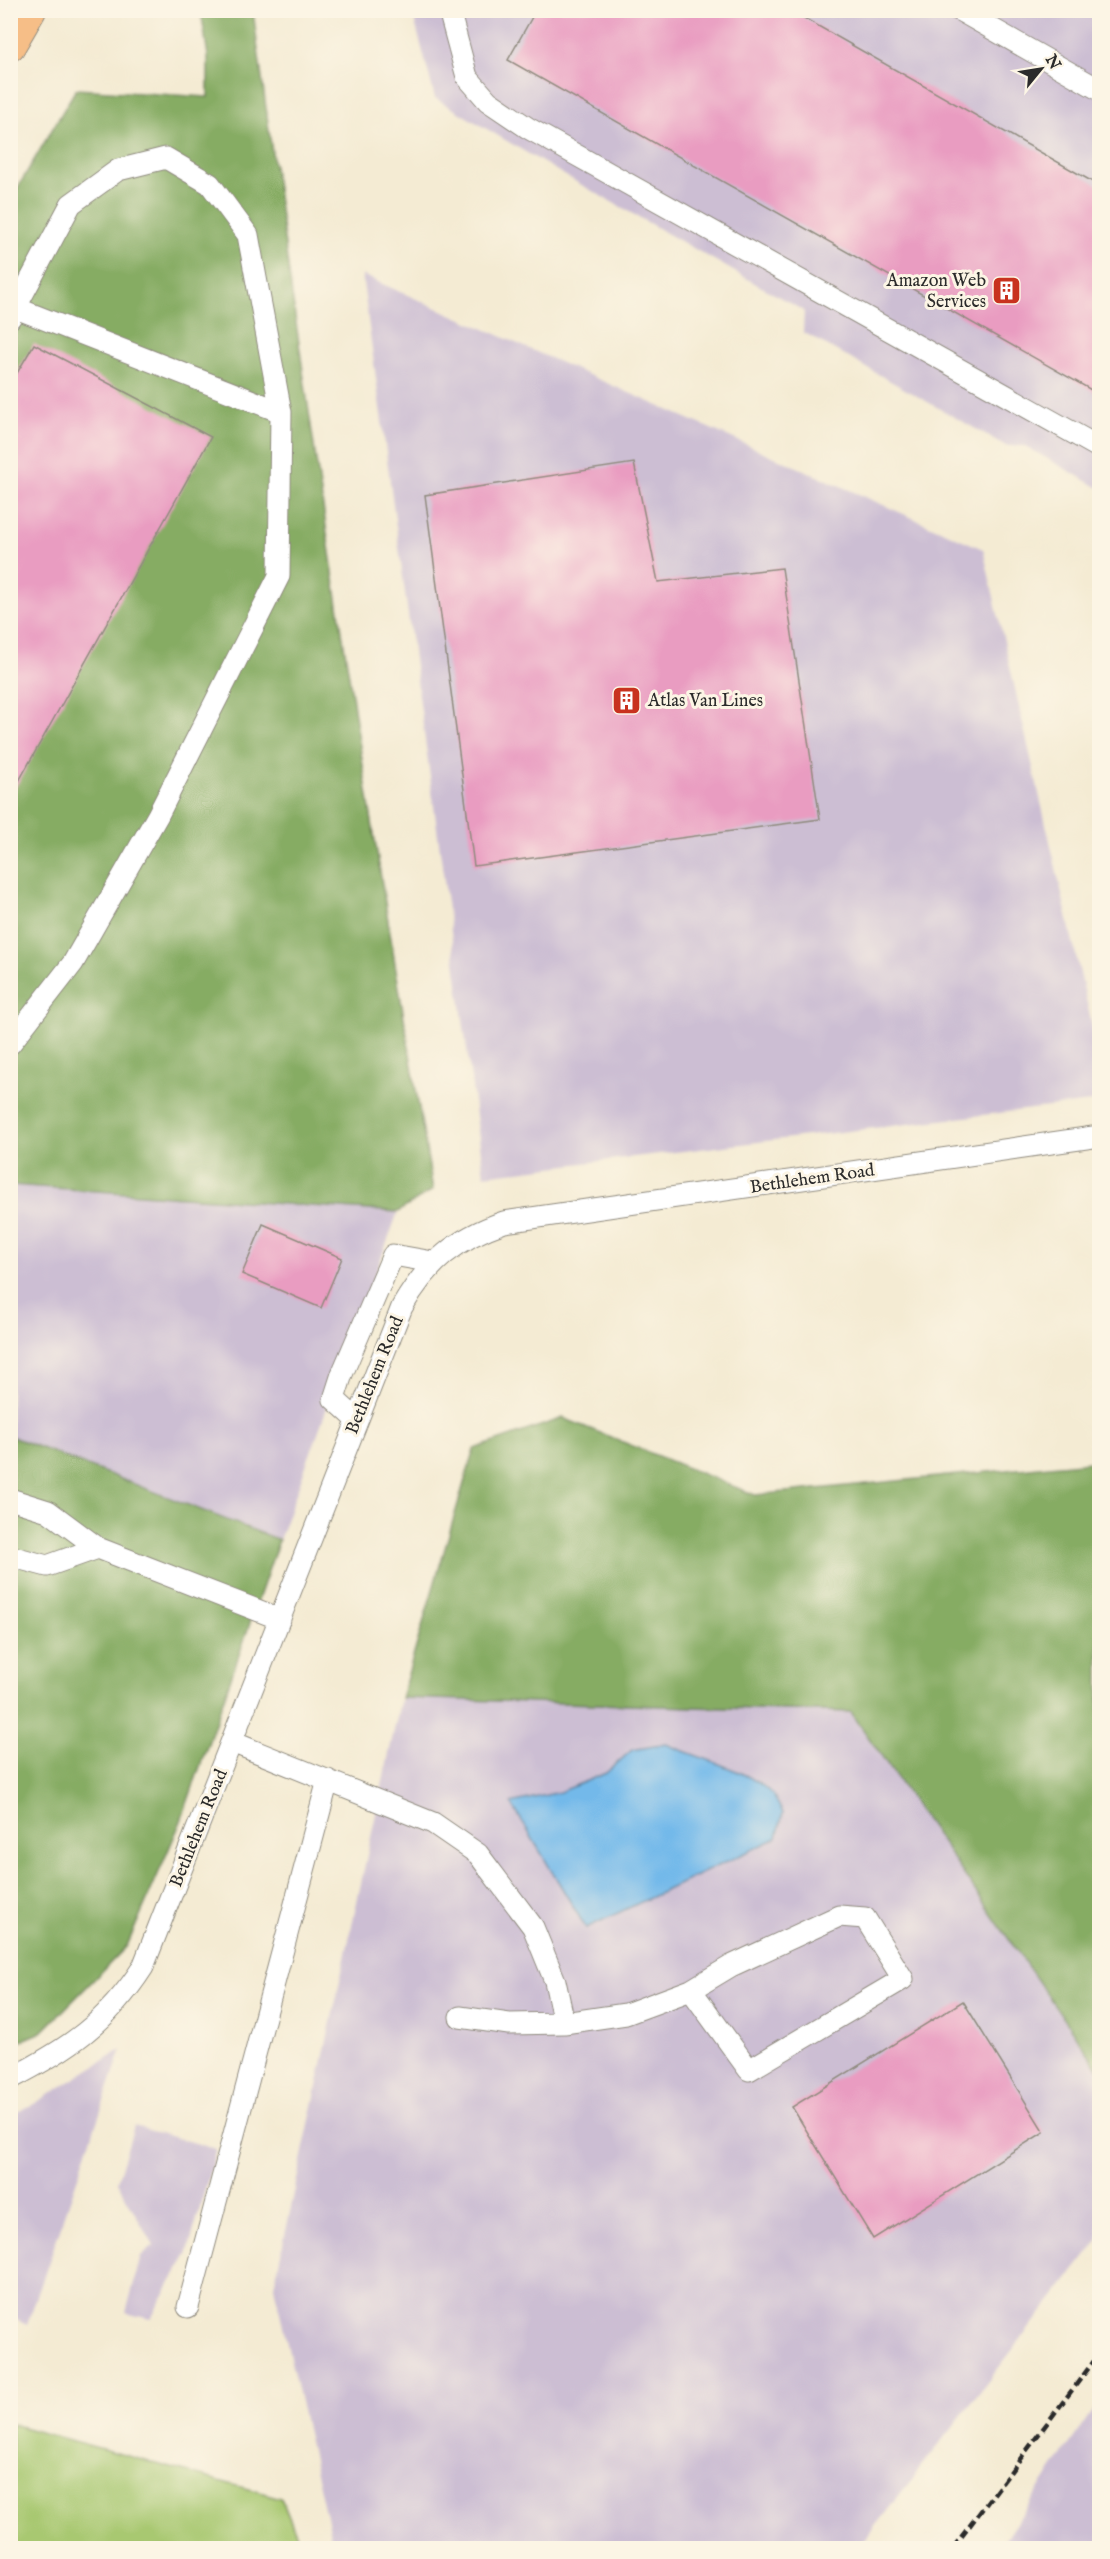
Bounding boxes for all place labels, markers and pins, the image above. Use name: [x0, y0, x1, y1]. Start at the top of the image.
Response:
place label: Amazon Web Services: [886, 270, 986, 314]
building icon: Amazon Web Services: [991, 274, 1023, 306]
building icon: Atlas Van Lines: [611, 684, 643, 716]
place label: Atlas Van Lines: [647, 690, 763, 713]

